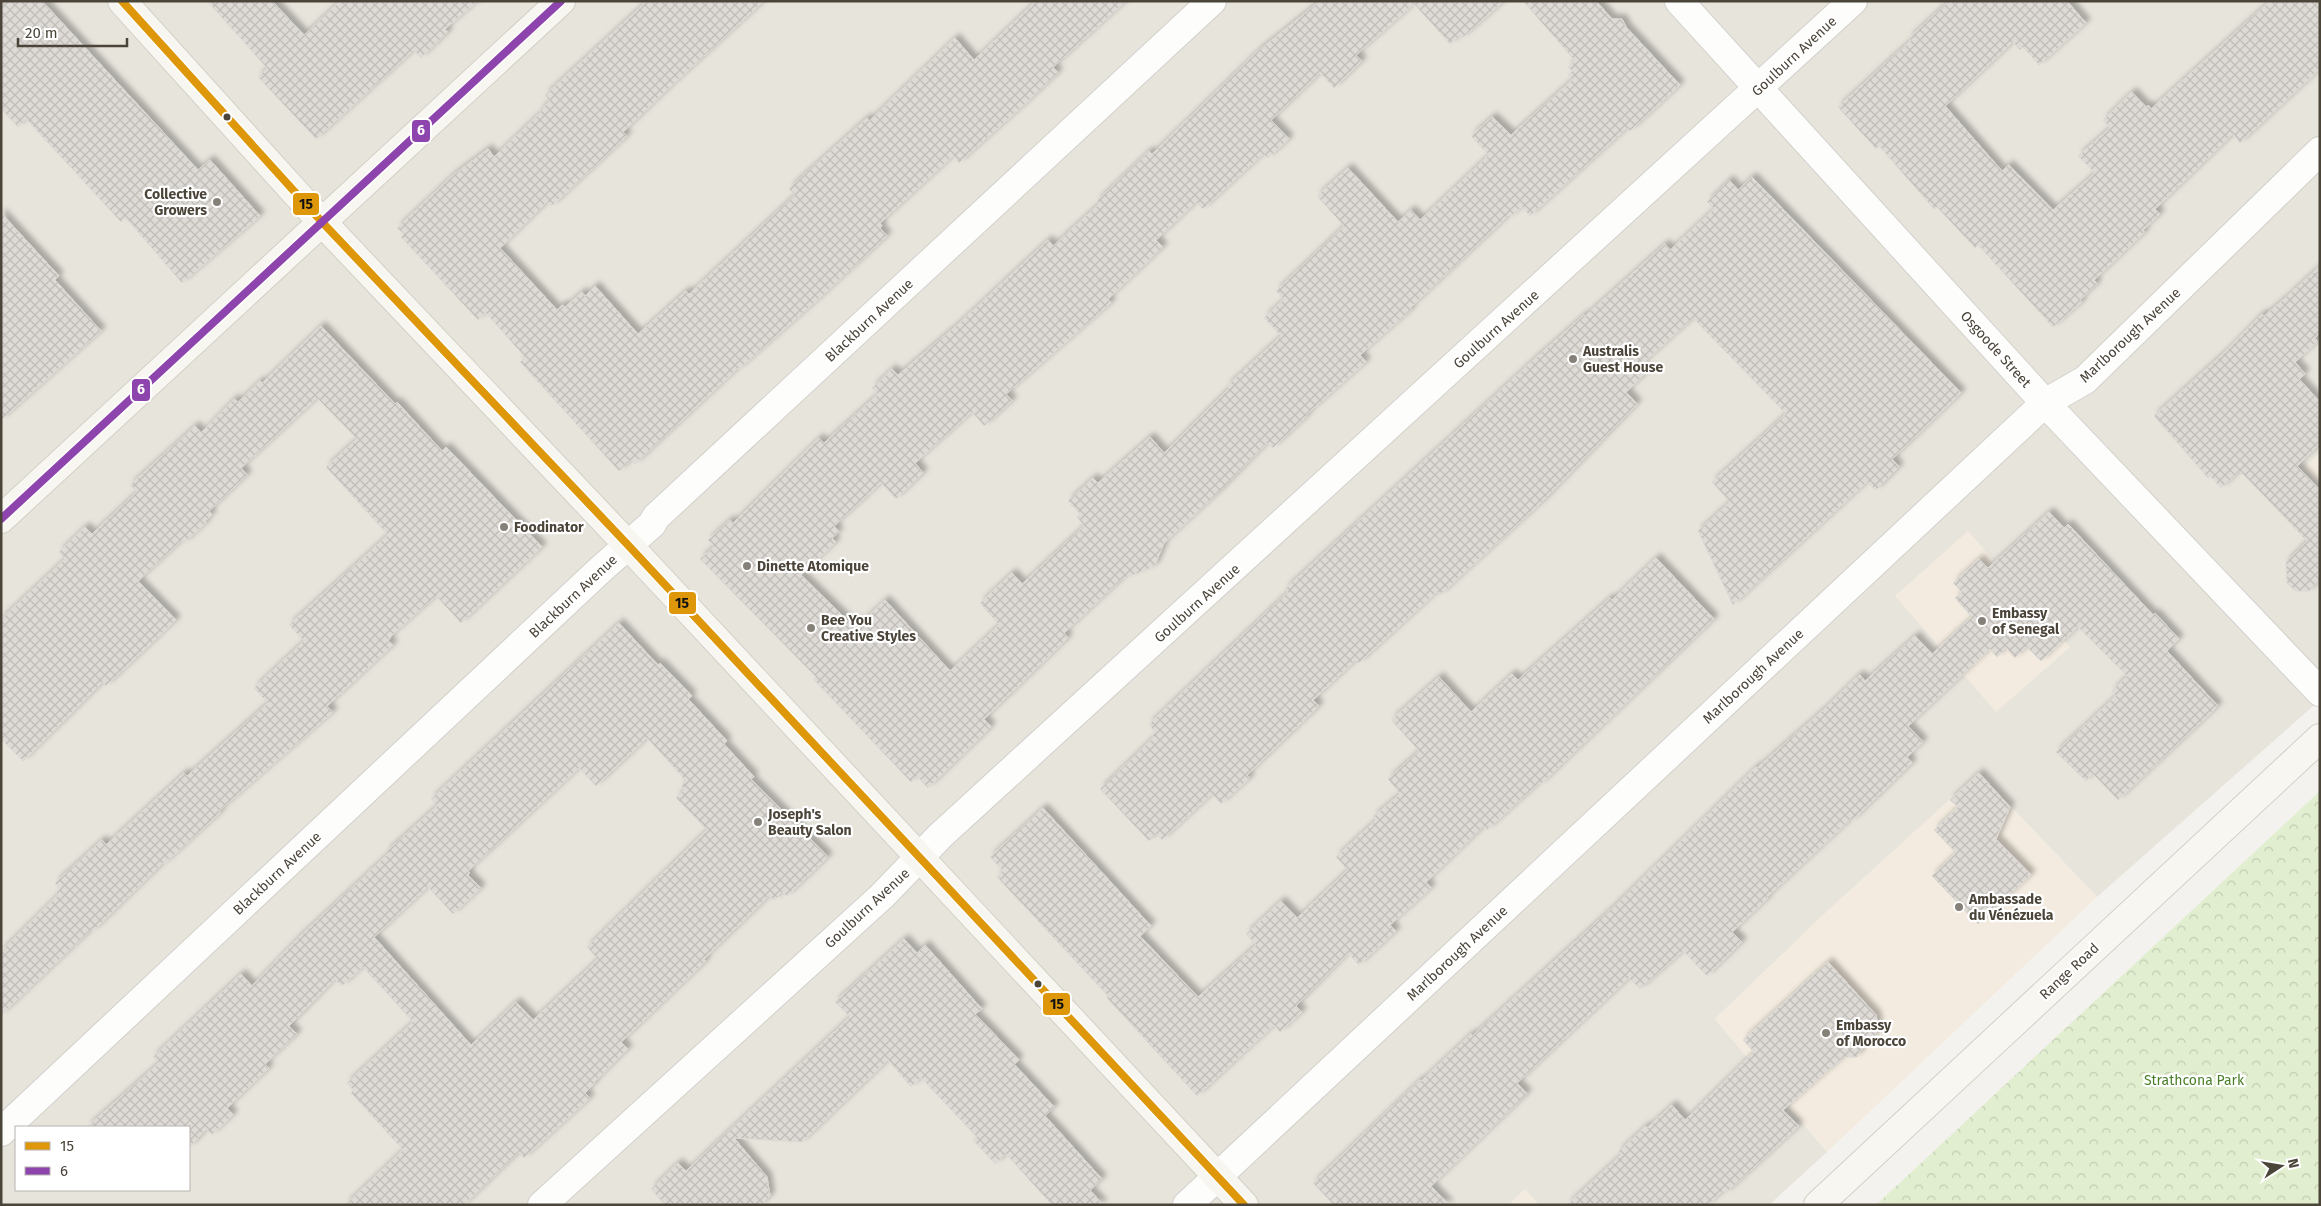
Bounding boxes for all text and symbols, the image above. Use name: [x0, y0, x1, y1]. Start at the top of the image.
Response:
street label: Goulburn Avenue: [1748, 13, 1840, 100]
scale bar: [18, 15, 126, 47]
text: 20 m: [25, 24, 58, 42]
unlabelled marker: [222, 112, 232, 122]
line badge: 6: [411, 119, 431, 143]
text: 6: [417, 122, 425, 139]
place label: Collective Growers: [144, 186, 207, 219]
line badge: 15: [292, 192, 320, 216]
marker: Collective Growers: [211, 196, 223, 208]
text: 15: [299, 196, 313, 213]
street label: Blackburn Avenue: [822, 275, 917, 366]
street label: Marlborough Avenue: [2076, 284, 2184, 386]
street label: Goulburn Avenue: [1450, 286, 1543, 372]
street label: Osgoode Street: [1957, 307, 2035, 392]
place label: Australis Guest House: [1582, 343, 1664, 376]
marker: Australis Guest House: [1567, 353, 1579, 365]
line badge: 6: [131, 378, 151, 402]
text: 6: [137, 381, 145, 398]
place label: Foodinator: [514, 519, 584, 536]
marker: Foodinator: [498, 521, 510, 533]
street label: Blackburn Avenue: [526, 551, 621, 642]
place label: Dinette Atomique: [757, 558, 869, 575]
marker: Dinette Atomique: [741, 560, 753, 572]
street label: Goulburn Avenue: [1151, 560, 1244, 646]
line badge: 15: [668, 591, 697, 615]
text: 15: [675, 595, 689, 612]
place label: Embassy of Senegal: [1992, 605, 2060, 638]
place label: Bee You Creative Styles: [821, 612, 916, 645]
marker: Embassy of Senegal: [1976, 615, 1988, 627]
marker: Bee You Creative Styles: [805, 622, 817, 634]
street label: Marlborough Avenue: [1699, 625, 1807, 727]
place label: Joseph's Beauty Salon: [767, 806, 852, 839]
marker: Joseph's Beauty Salon: [752, 816, 764, 828]
street label: Blackburn Avenue: [230, 828, 325, 919]
street label: Goulburn Avenue: [821, 865, 913, 952]
place label: Ambassade du Vénézuela: [1968, 891, 2054, 924]
marker: Ambassade du Vénézuela: [1953, 901, 1965, 913]
street label: Marlborough Avenue: [1403, 902, 1511, 1004]
street label: Range Road: [2036, 940, 2103, 1003]
unlabelled marker: [1033, 979, 1043, 989]
line badge: 15: [1042, 992, 1071, 1016]
text: 15: [1050, 996, 1064, 1013]
place label: Embassy of Morocco: [1836, 1017, 1906, 1050]
marker: Embassy of Morocco: [1820, 1027, 1832, 1039]
park label: Strathcona Park: [2144, 1072, 2245, 1089]
legend: [15, 1126, 190, 1191]
text: 15: [60, 1137, 74, 1155]
north arrow: [2256, 1141, 2306, 1191]
text: N: [2284, 1157, 2303, 1170]
text: 6: [60, 1162, 68, 1180]

